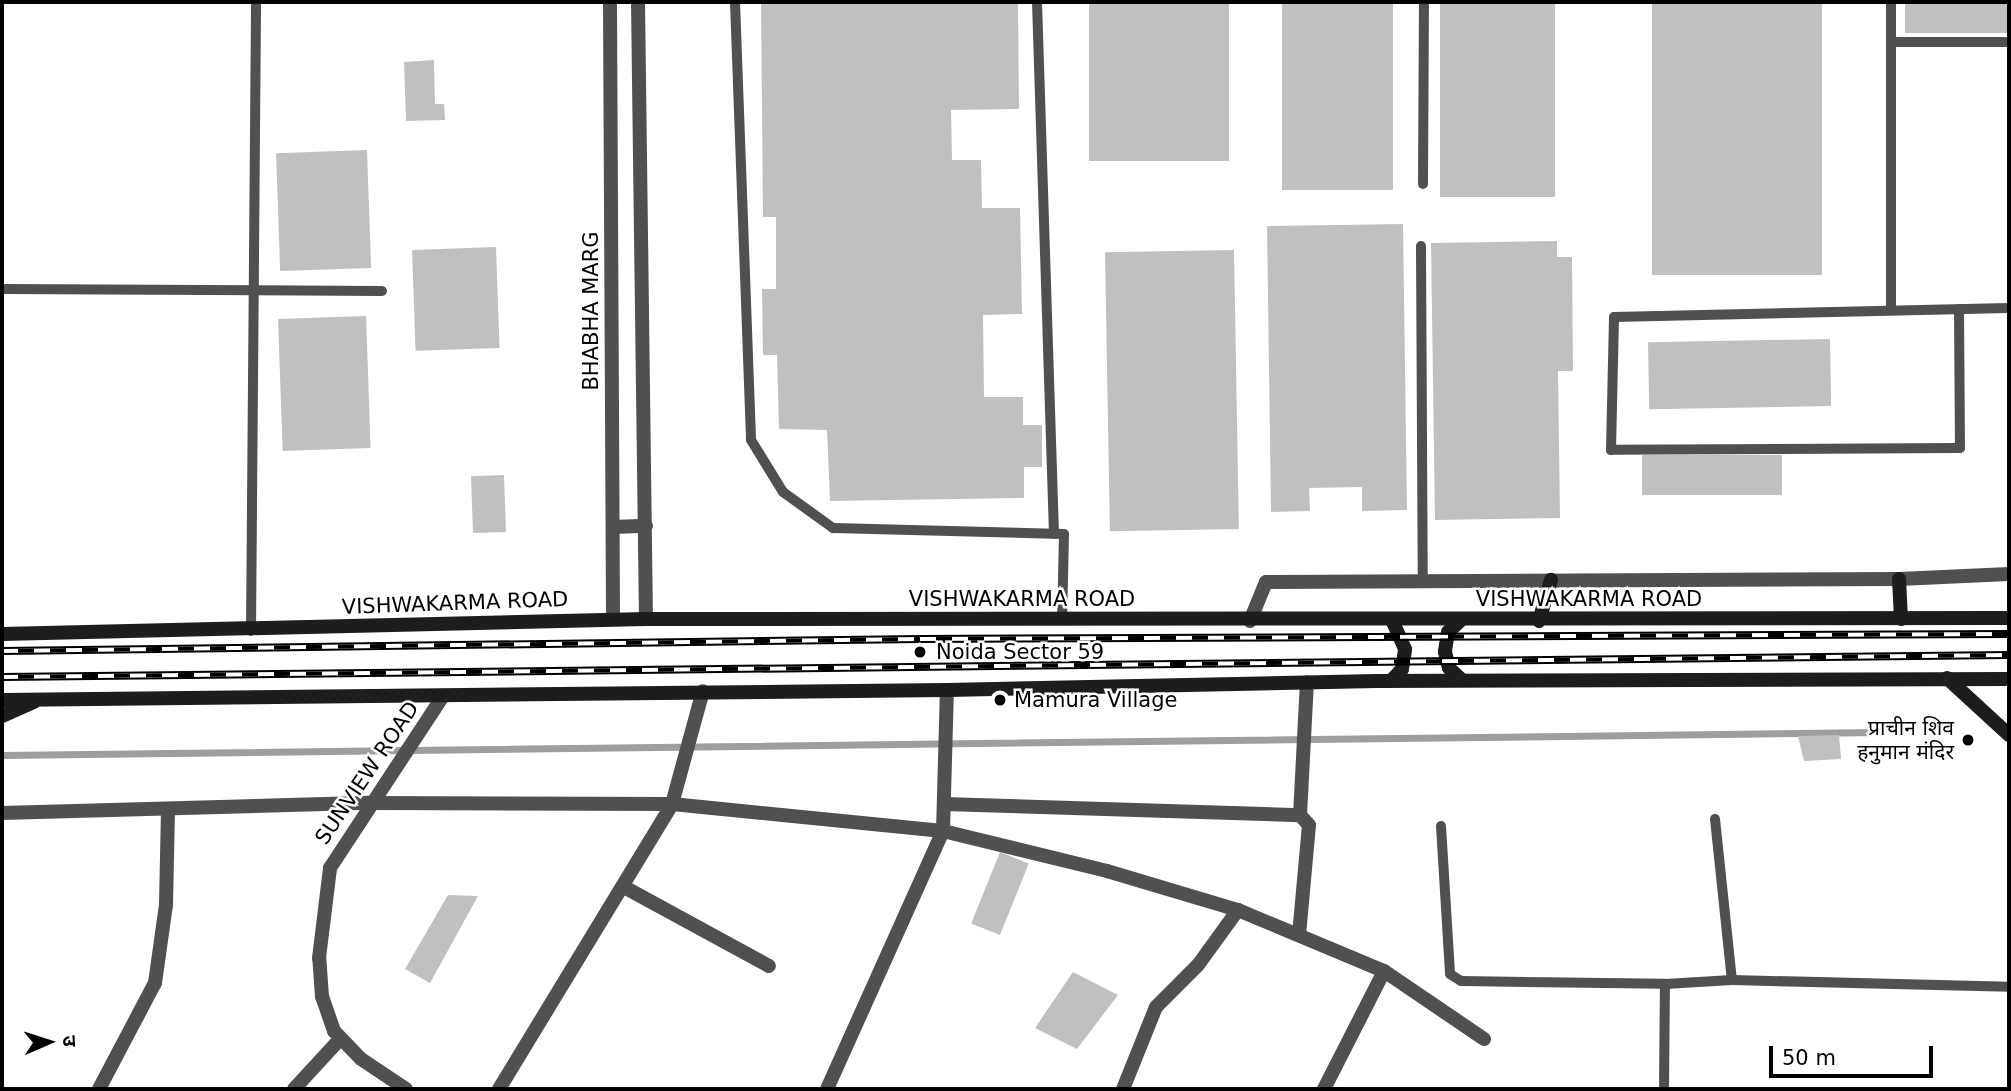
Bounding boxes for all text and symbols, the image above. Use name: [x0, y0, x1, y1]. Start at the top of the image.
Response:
street label: BHABHA MARG: [578, 231, 604, 391]
street label: VISHWAKARMA ROAD: [341, 586, 569, 620]
street label: VISHWAKARMA ROAD: [909, 586, 1135, 612]
street label: VISHWAKARMA ROAD: [1476, 586, 1702, 612]
place label: Noida Sector 59: [936, 639, 1104, 665]
marker: Noida Sector 59: [910, 642, 930, 662]
place label: Mamura Village: [1014, 687, 1177, 713]
marker: Mamura Village: [992, 692, 1008, 708]
street label: SUNVIEW ROAD: [310, 697, 424, 849]
place label: प्राचीन शिव हनुमान मंदिर: [1857, 715, 1954, 765]
marker: प्राचीन शिव हनुमान मंदिर: [1960, 732, 1976, 748]
north arrow: [14, 1007, 84, 1077]
scale bar: [1773, 1032, 1938, 1076]
text: उ: [59, 1035, 81, 1047]
text: 50 m: [1782, 1046, 1836, 1070]

